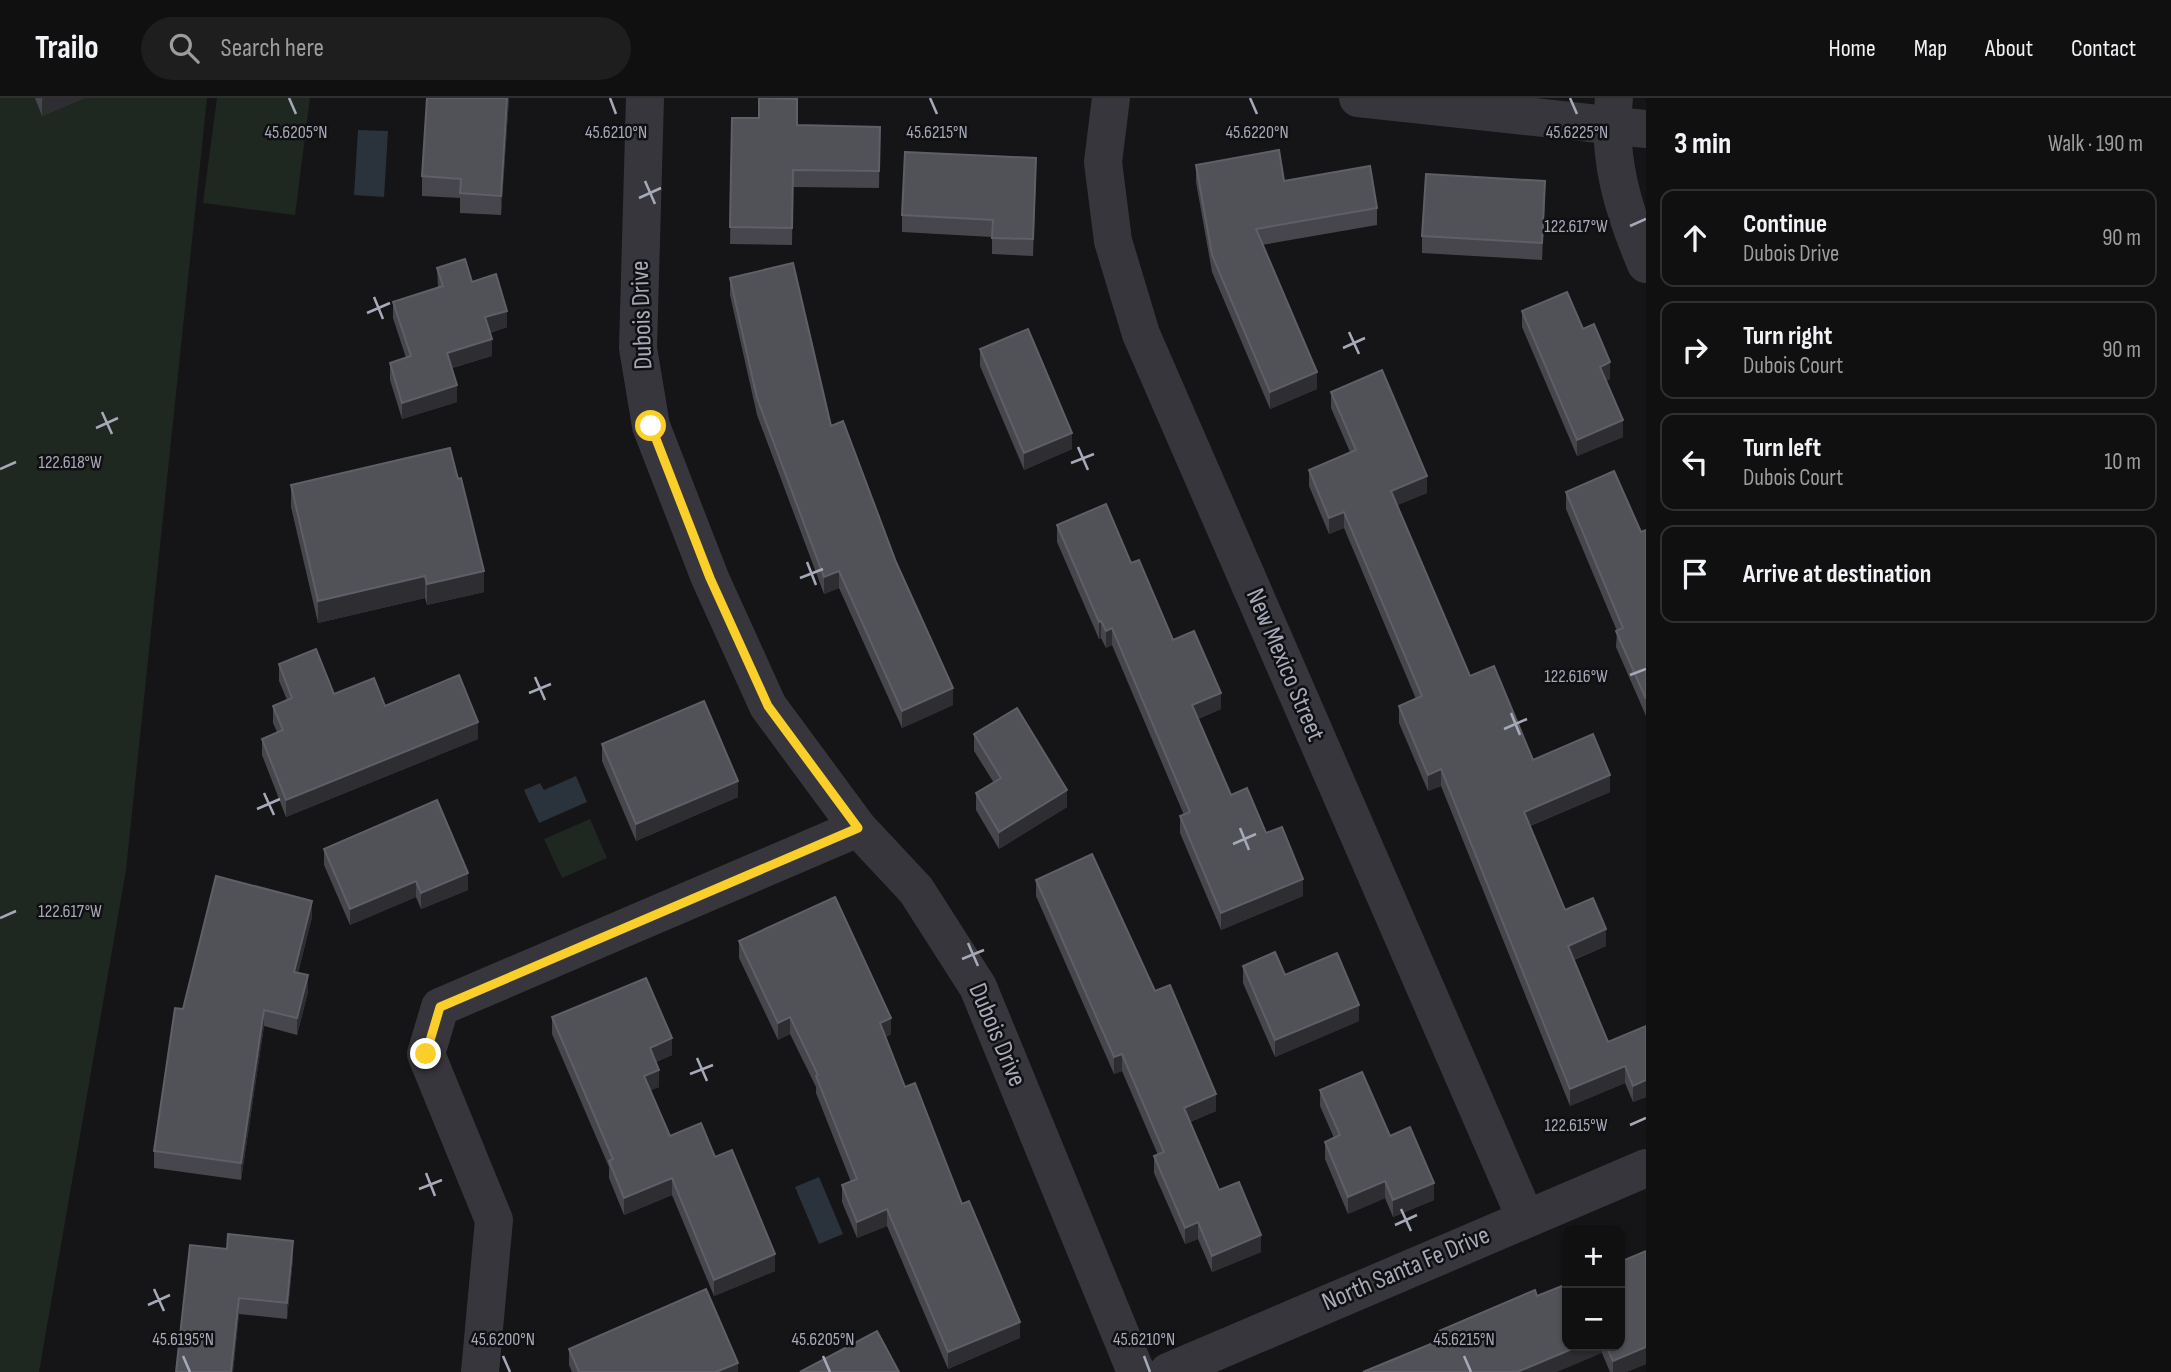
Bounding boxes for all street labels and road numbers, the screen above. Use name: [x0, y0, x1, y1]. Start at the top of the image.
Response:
street label: Dubois Drive: [625, 260, 659, 370]
street label: New Mexico Street: [1239, 584, 1331, 746]
street label: Dubois Drive: [961, 979, 1033, 1091]
street label: North Santa Fe Drive: [1318, 1220, 1494, 1318]

